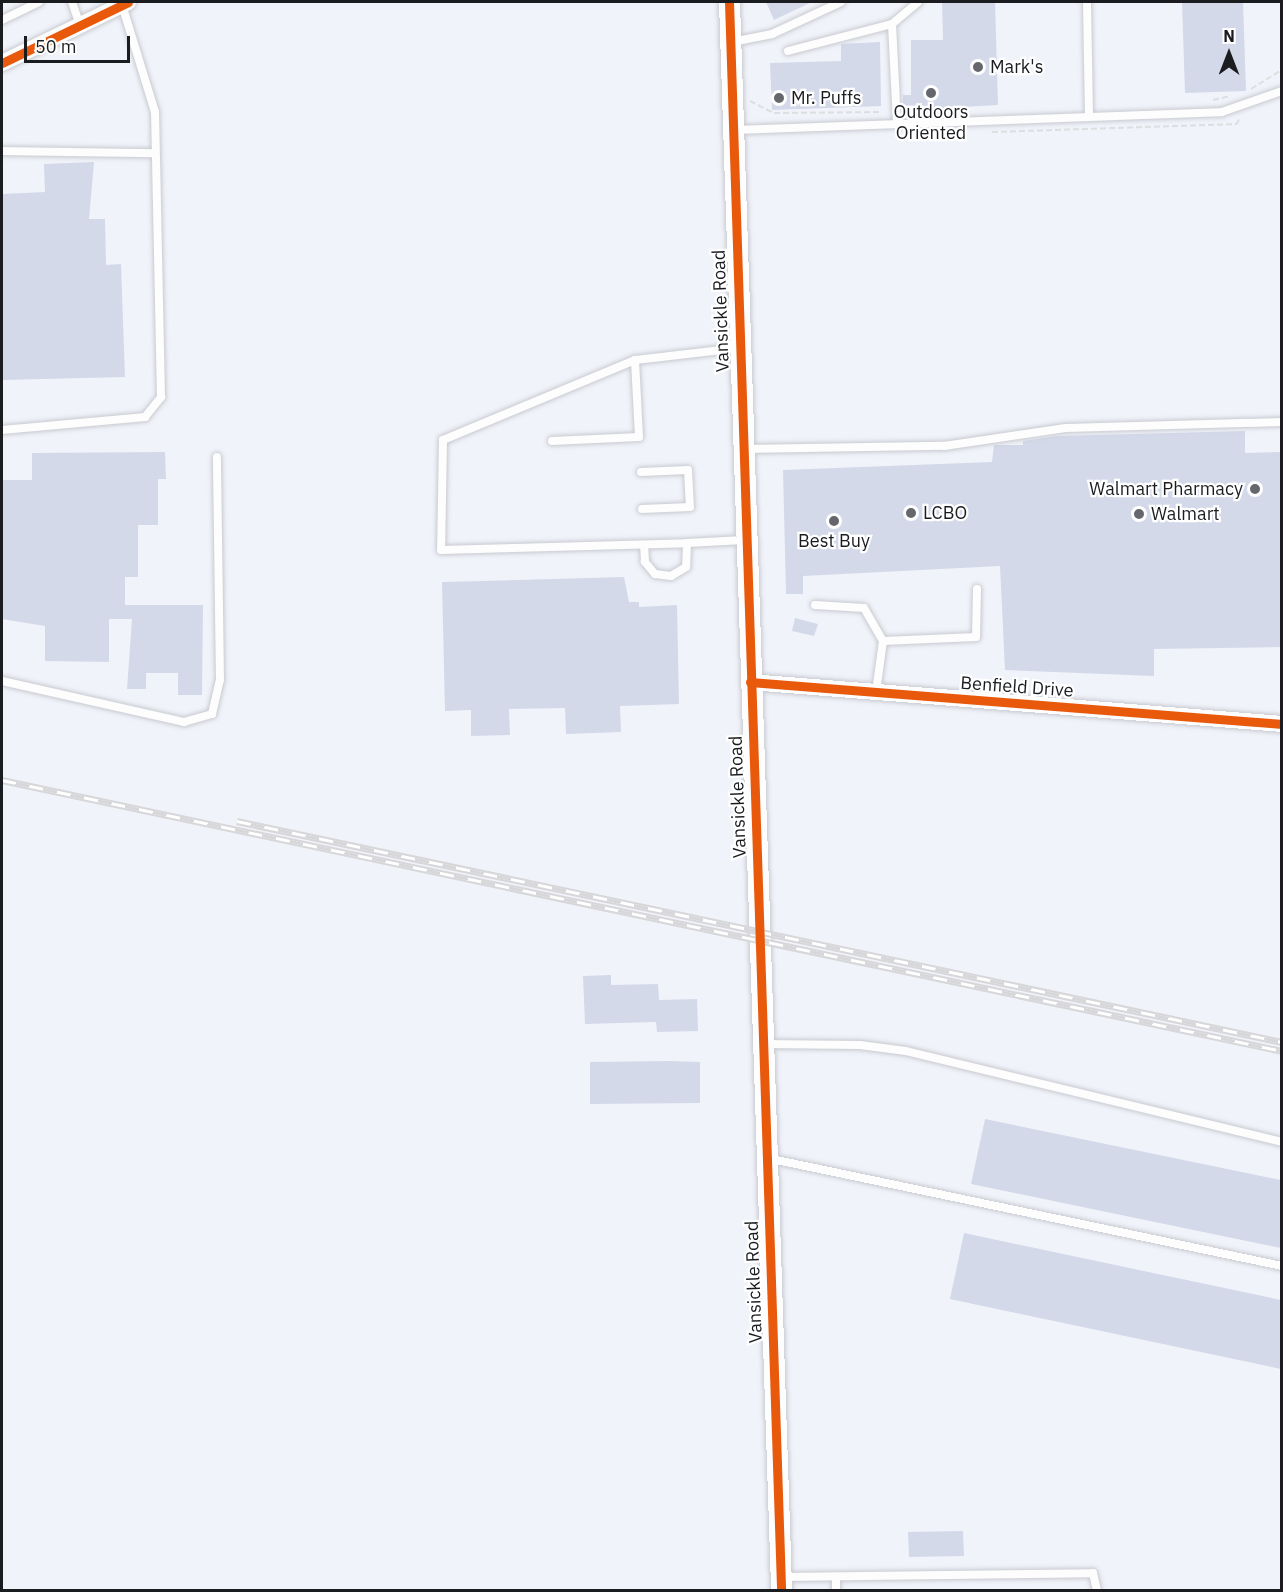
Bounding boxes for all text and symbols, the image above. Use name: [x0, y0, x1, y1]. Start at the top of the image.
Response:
scale bar: [27, 24, 134, 62]
north arrow: [1199, 24, 1259, 84]
text: N: [1223, 26, 1235, 46]
text: 50 m: [35, 35, 77, 58]
place label: Mark's: [990, 56, 1043, 78]
marker: Mark's: [971, 60, 985, 74]
marker: Outdoors Oriented: [924, 86, 938, 100]
place label: Mr. Puffs: [791, 87, 861, 109]
marker: Mr. Puffs: [772, 91, 786, 105]
place label: Outdoors Oriented: [893, 102, 969, 144]
street label: Vansickle Road: [708, 249, 734, 373]
place label: Walmart Pharmacy: [1089, 478, 1243, 500]
marker: Walmart Pharmacy: [1248, 482, 1262, 496]
place label: LCBO: [923, 502, 967, 524]
place label: Walmart: [1151, 503, 1220, 525]
marker: LCBO: [904, 506, 918, 520]
marker: Walmart: [1132, 507, 1146, 521]
marker: Best Buy: [827, 514, 841, 528]
place label: Best Buy: [798, 530, 870, 552]
street label: Benfield Drive: [960, 672, 1074, 702]
street label: Vansickle Road: [725, 735, 751, 859]
street label: Vansickle Road: [741, 1220, 767, 1344]

